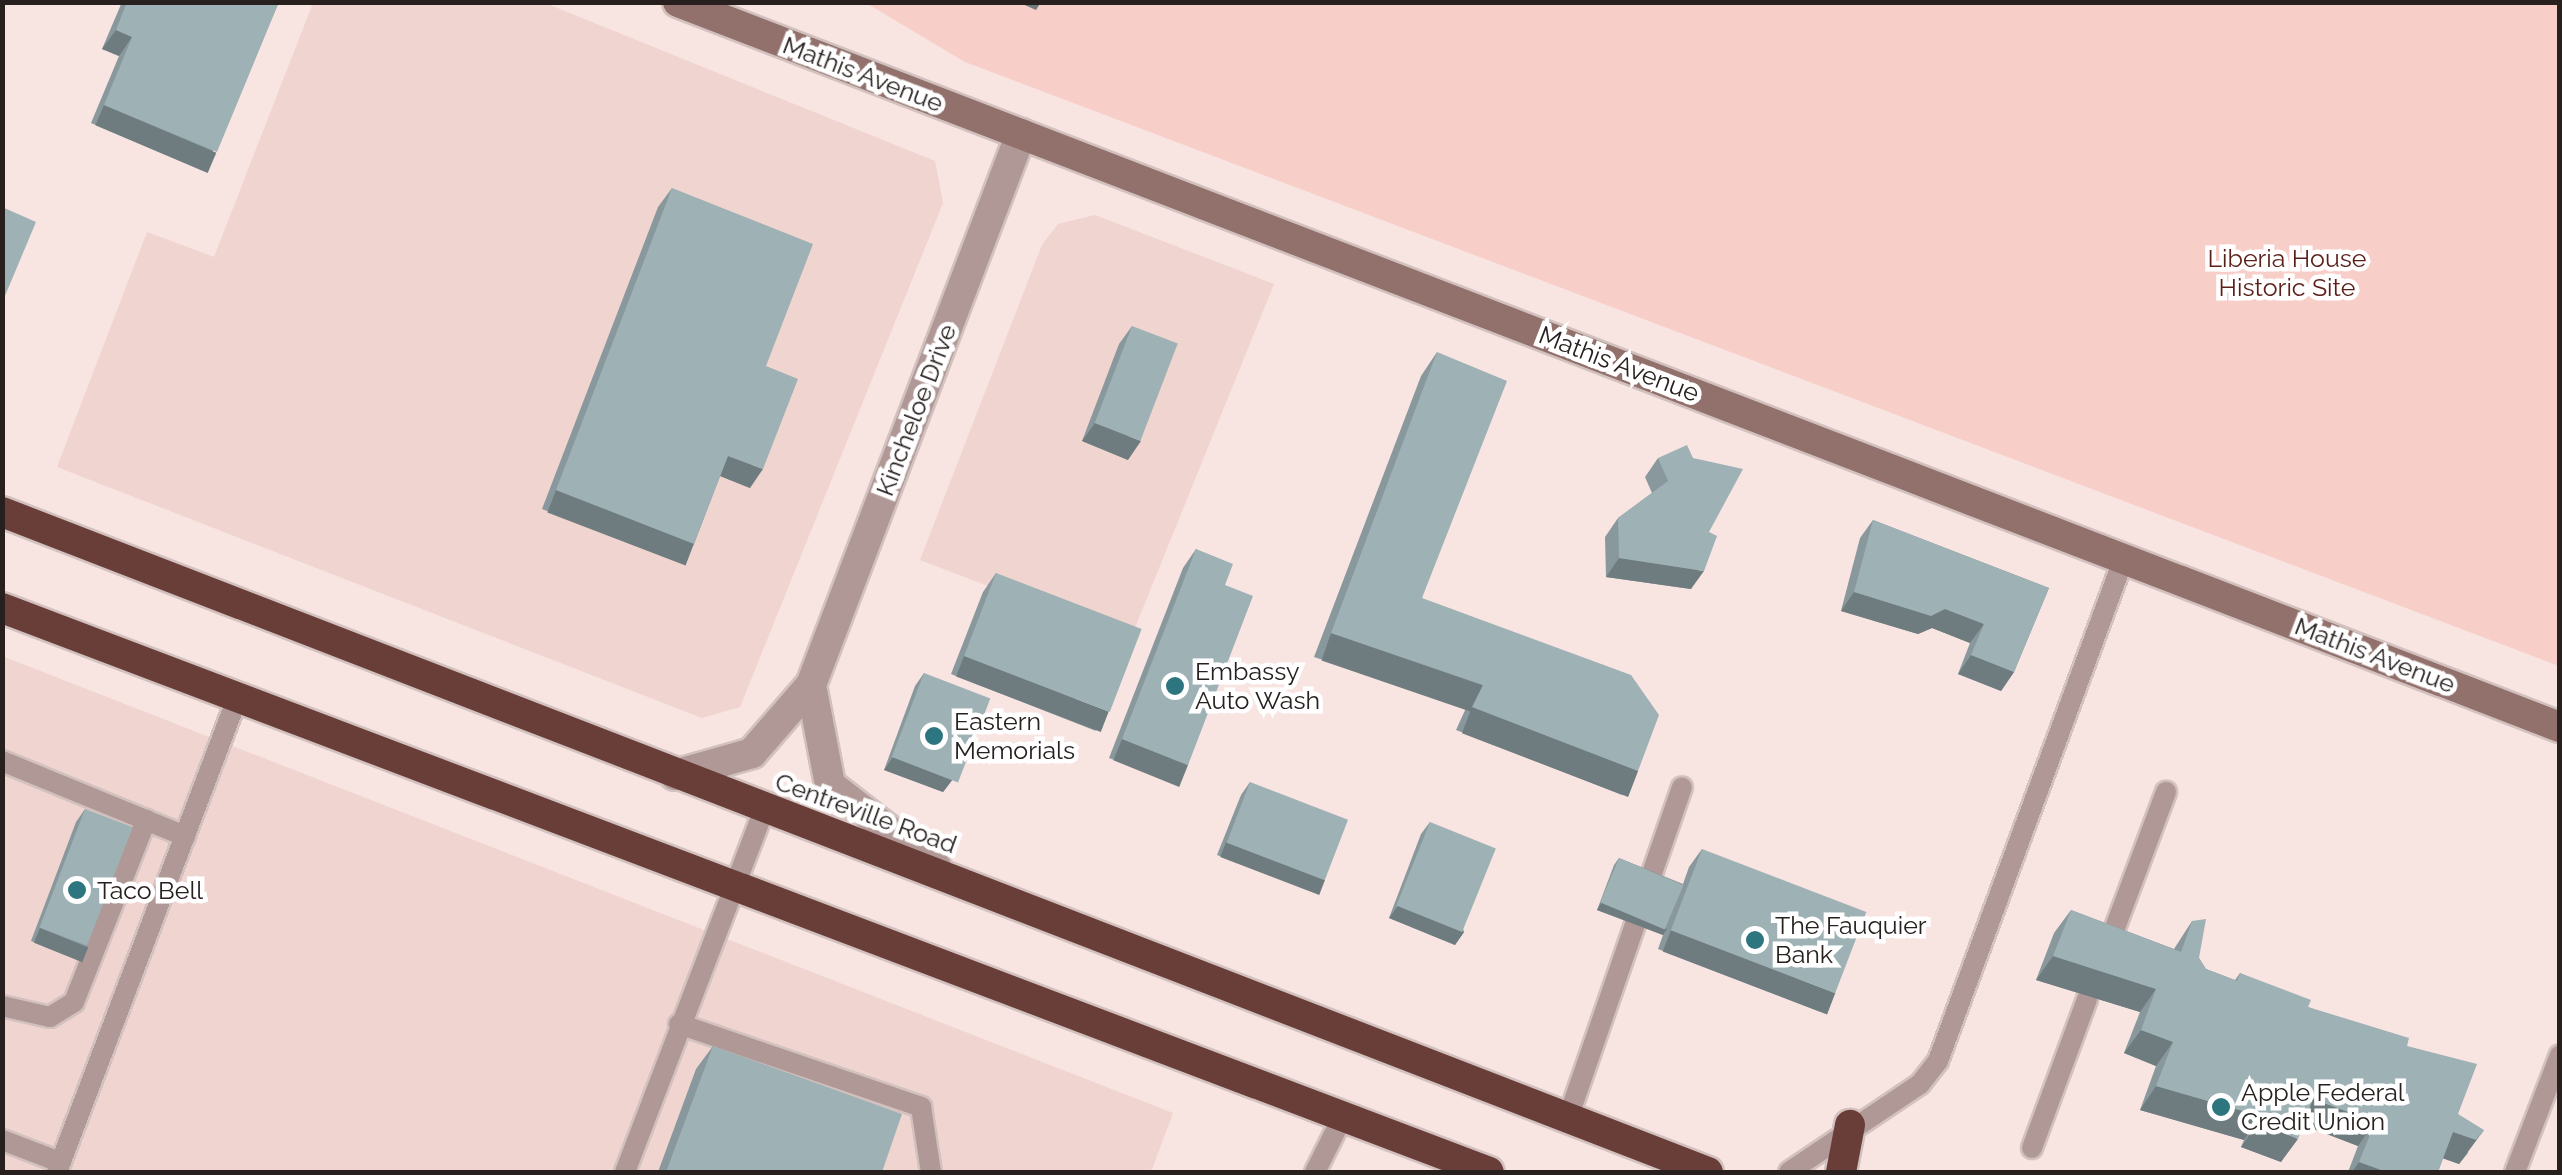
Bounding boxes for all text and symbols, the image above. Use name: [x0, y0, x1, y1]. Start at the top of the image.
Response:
street label: Mathis Avenue: [778, 30, 948, 118]
park label: Liberia House Historic Site: [2207, 244, 2367, 303]
street label: Kincheloe Drive: [869, 320, 963, 500]
street label: Mathis Avenue: [1534, 320, 1704, 408]
street label: Mathis Avenue: [2290, 611, 2460, 699]
place label: Embassy Auto Wash: [1195, 657, 1321, 716]
marker: Embassy Auto Wash: [1164, 675, 1186, 697]
place label: Eastern Memorials: [954, 707, 1075, 766]
marker: Eastern Memorials: [923, 725, 945, 747]
street label: Centreville Road: [771, 766, 961, 860]
place label: Taco Bell: [97, 875, 203, 905]
marker: Taco Bell: [66, 879, 88, 901]
place label: The Fauquier Bank: [1775, 911, 1927, 970]
marker: The Fauquier Bank: [1744, 929, 1766, 951]
place label: Apple Federal Credit Union: [2241, 1078, 2405, 1137]
marker: Apple Federal Credit Union: [2210, 1096, 2232, 1118]

